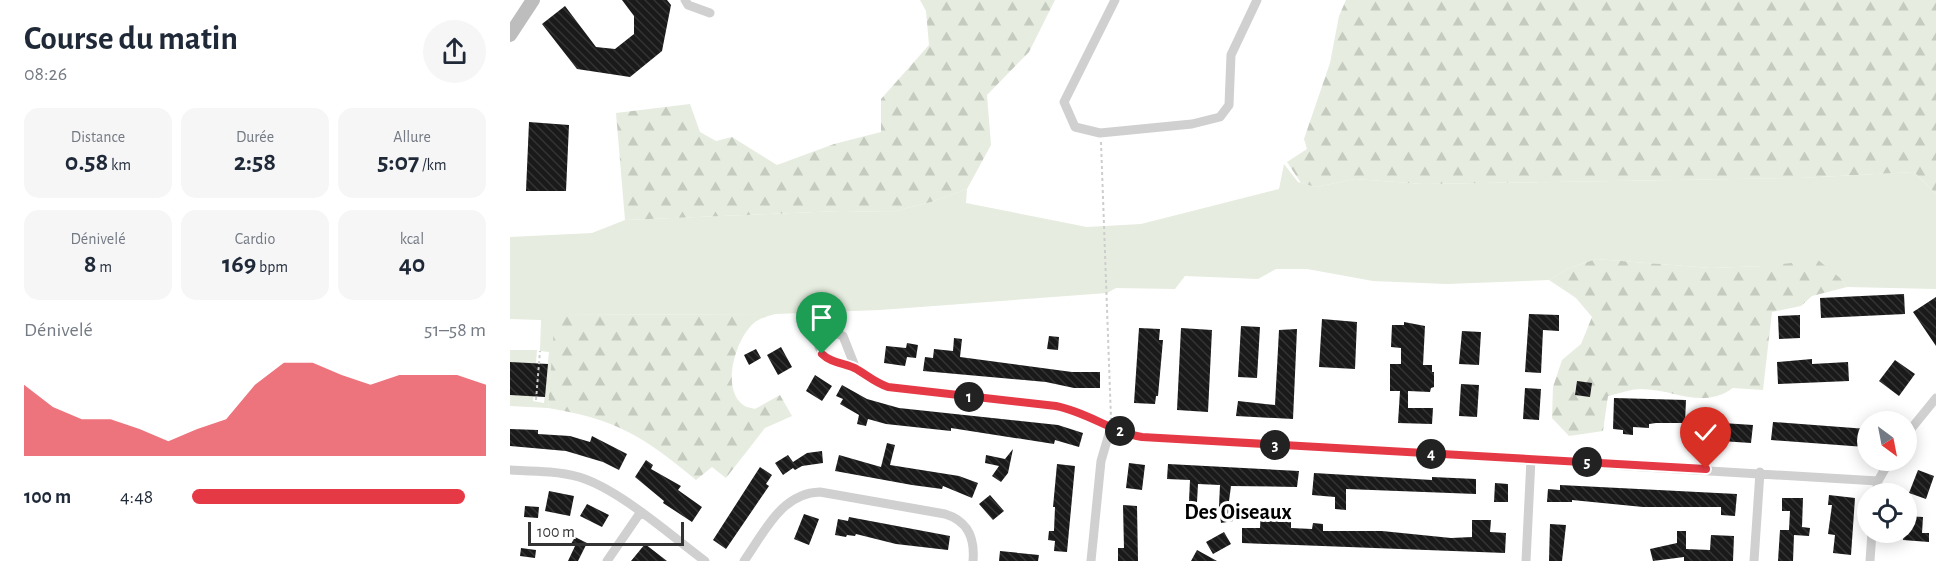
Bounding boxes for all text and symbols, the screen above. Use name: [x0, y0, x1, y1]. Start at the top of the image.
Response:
button: share: [423, 20, 486, 83]
text: Course du matin: [24, 23, 238, 56]
text: 08:26: [24, 64, 67, 84]
text: Distance: [71, 129, 125, 145]
text: Durée: [236, 129, 274, 145]
text: Allure: [393, 129, 431, 145]
text: 0.58: [65, 149, 108, 175]
text: 2:58: [234, 149, 276, 175]
text: 5:07: [377, 149, 419, 175]
text: km: [108, 157, 131, 173]
text: /km: [419, 157, 447, 173]
text: Dénivelé: [70, 231, 126, 247]
text: Cardio: [235, 231, 275, 247]
text: kcal: [400, 231, 424, 247]
text: 8: [84, 251, 97, 277]
text: 169: [222, 251, 256, 277]
text: 40: [399, 251, 425, 277]
text: m: [97, 259, 112, 275]
text: bpm: [256, 259, 288, 275]
pin: [796, 292, 847, 354]
icon: arrive: [805, 301, 838, 334]
text: Dénivelé: [24, 320, 93, 340]
text: 51–58 m: [424, 320, 486, 340]
pin: 1: [954, 382, 984, 412]
text: 1: [966, 389, 972, 405]
pin: [1680, 407, 1731, 469]
north arrow: [1857, 411, 1917, 471]
map controls: [1857, 411, 1917, 543]
pin: 2: [1105, 416, 1135, 446]
icon: check: [1689, 416, 1722, 449]
text: 2: [1116, 423, 1124, 439]
pin: 3: [1260, 430, 1290, 460]
text: 3: [1272, 437, 1278, 453]
pin: 4: [1416, 439, 1446, 469]
text: 4: [1427, 446, 1435, 462]
pin: 5: [1572, 447, 1602, 477]
text: 5: [1584, 454, 1590, 470]
button: locate: [1857, 483, 1917, 543]
text: 100 m: [24, 487, 71, 507]
text: 4:48: [120, 487, 153, 507]
district label: Des Oiseaux: [1184, 501, 1292, 523]
scale bar: [528, 519, 684, 546]
text: 100 m: [537, 524, 575, 540]

